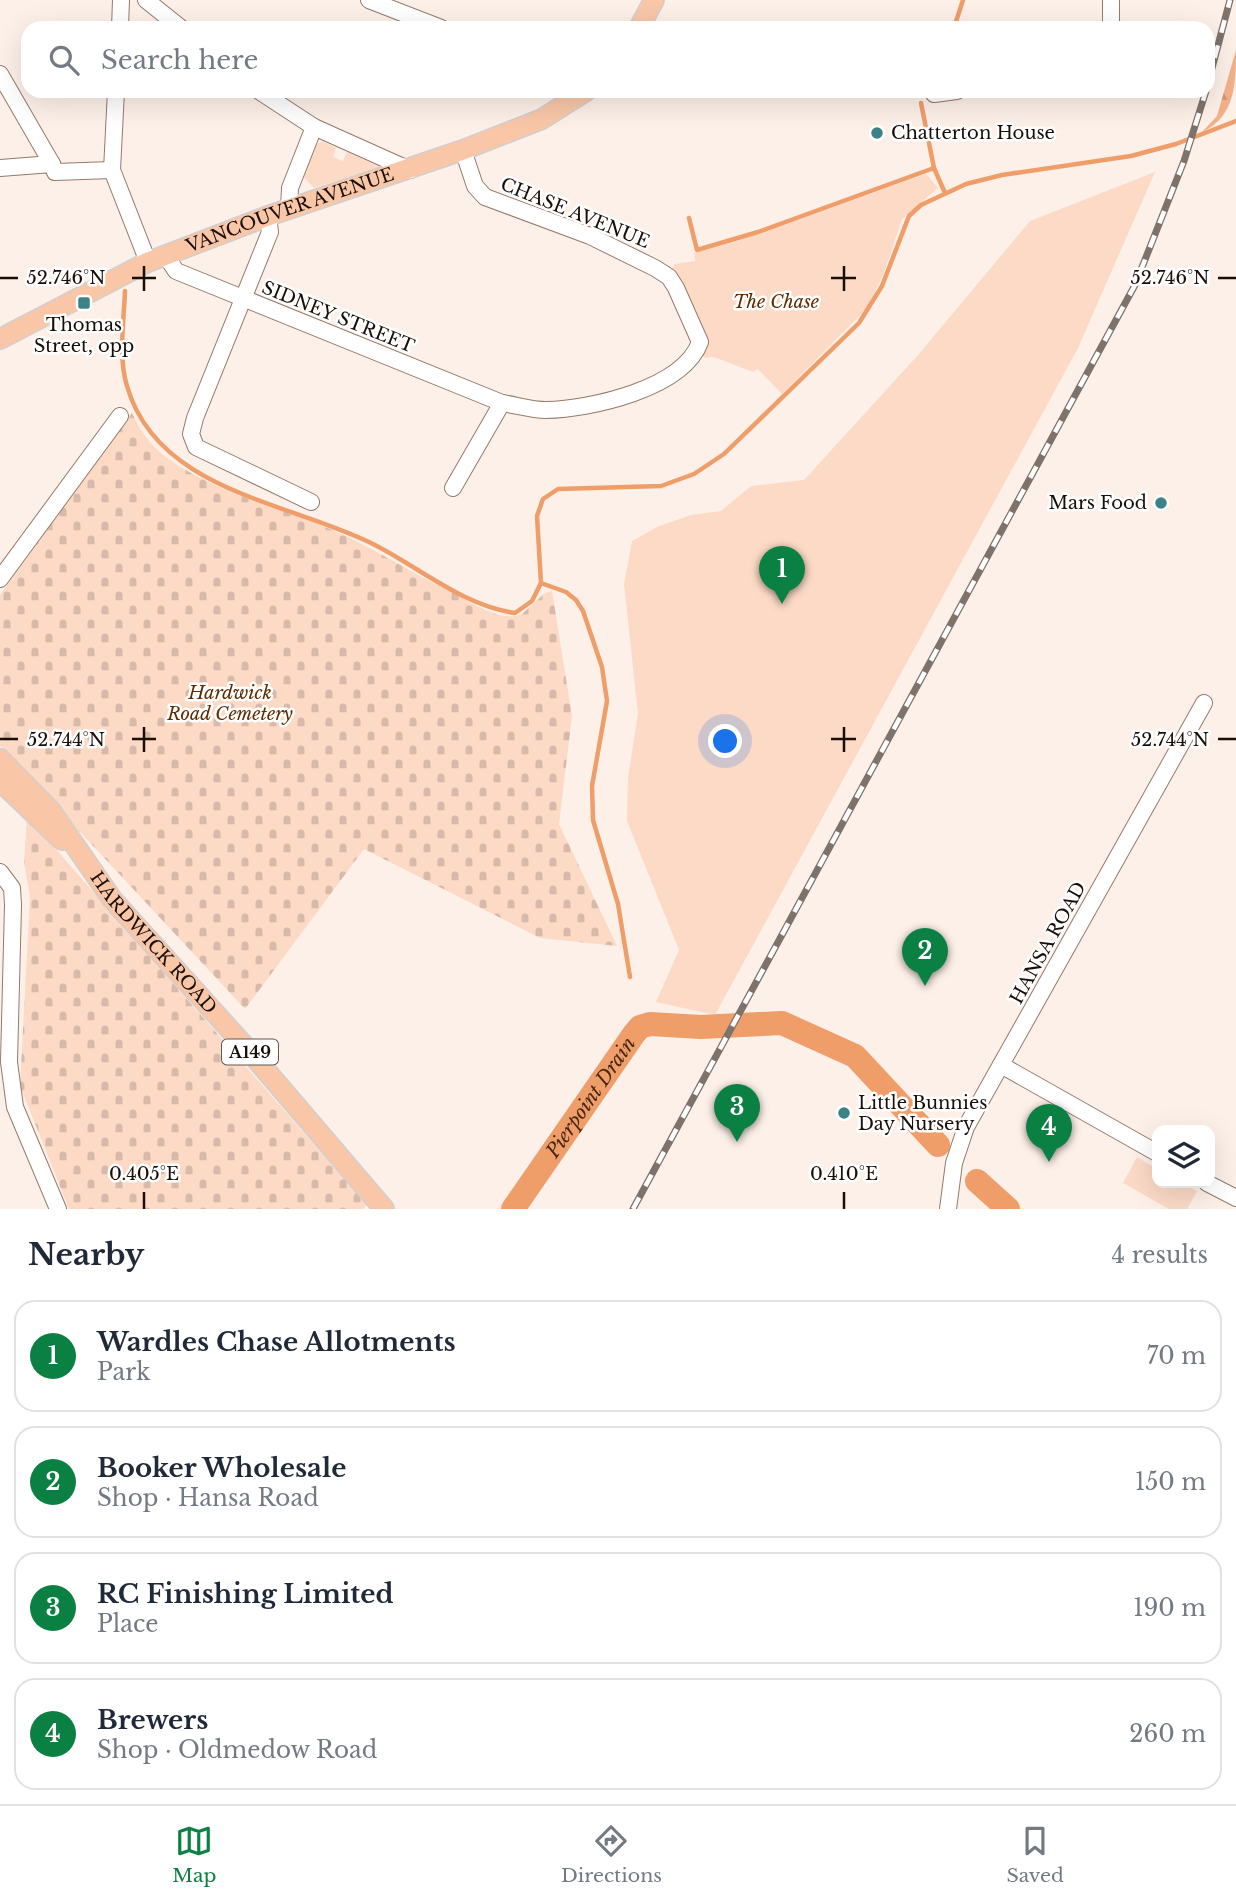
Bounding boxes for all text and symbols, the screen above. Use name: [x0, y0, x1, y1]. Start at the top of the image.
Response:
search box: [21, 21, 1215, 98]
icon: search: [45, 41, 83, 79]
text: Search here: [101, 44, 258, 76]
place label: Chatterton House: [891, 122, 1055, 144]
marker: Chatterton House: [869, 125, 885, 141]
street label: VANCOUVER AVENUE: [182, 163, 397, 258]
street label: CHASE AVENUE: [497, 173, 653, 253]
text: 52.746°N: [26, 267, 106, 289]
text: 52.746°N: [1130, 267, 1210, 289]
street label: SIDNEY STREET: [259, 276, 418, 358]
park label: The Chase: [733, 291, 819, 313]
marker: Thomas Street, opp: [76, 295, 92, 311]
place label: Thomas Street, opp: [34, 314, 134, 357]
place label: Mars Food: [1048, 492, 1147, 514]
marker: Mars Food: [1153, 495, 1169, 511]
pin: 1: [759, 546, 805, 604]
park label: Hardwick Road Cemetery: [166, 682, 294, 725]
your location: [708, 724, 742, 758]
text: 52.744°N: [27, 729, 105, 751]
text: 52.744°N: [1131, 729, 1209, 751]
street label: HARDWICK ROAD: [85, 867, 221, 1019]
street label: HANSA ROAD: [1005, 878, 1091, 1008]
pin: 2: [902, 928, 948, 986]
water label: Pierpoint Drain: [541, 1033, 640, 1163]
road number: A149: [222, 1040, 278, 1064]
pin: 3: [714, 1084, 760, 1142]
place label: Little Bunnies Day Nursery: [858, 1092, 987, 1135]
pin: 4: [1026, 1104, 1072, 1162]
marker: Little Bunnies Day Nursery: [836, 1105, 852, 1121]
map controls: [1152, 1125, 1215, 1188]
button: layers: [1152, 1125, 1215, 1188]
text: 0.405°E: [109, 1163, 179, 1185]
text: 0.410°E: [810, 1163, 878, 1185]
text: Nearby: [28, 1236, 144, 1273]
text: 4 results: [1112, 1241, 1208, 1269]
text: Wardles Chase Allotments: [97, 1326, 456, 1358]
text: 1: [48, 1342, 58, 1370]
text: 70 m: [1147, 1342, 1206, 1370]
text: Park: [97, 1358, 150, 1386]
text: Booker Wholesale: [97, 1452, 346, 1484]
text: 2: [46, 1468, 60, 1496]
text: 150 m: [1135, 1468, 1206, 1496]
text: Shop · Hansa Road: [97, 1484, 319, 1512]
text: RC Finishing Limited: [97, 1578, 394, 1610]
text: 3: [46, 1594, 60, 1622]
text: 190 m: [1133, 1594, 1206, 1622]
text: Place: [97, 1610, 159, 1638]
text: Brewers: [97, 1704, 208, 1736]
text: 4: [45, 1720, 61, 1748]
text: 260 m: [1129, 1720, 1206, 1748]
text: Shop · Oldmedow Road: [97, 1736, 377, 1764]
tab: Map: [172, 1822, 216, 1887]
tab: Directions: [561, 1822, 662, 1887]
tab: Saved: [1006, 1822, 1064, 1887]

